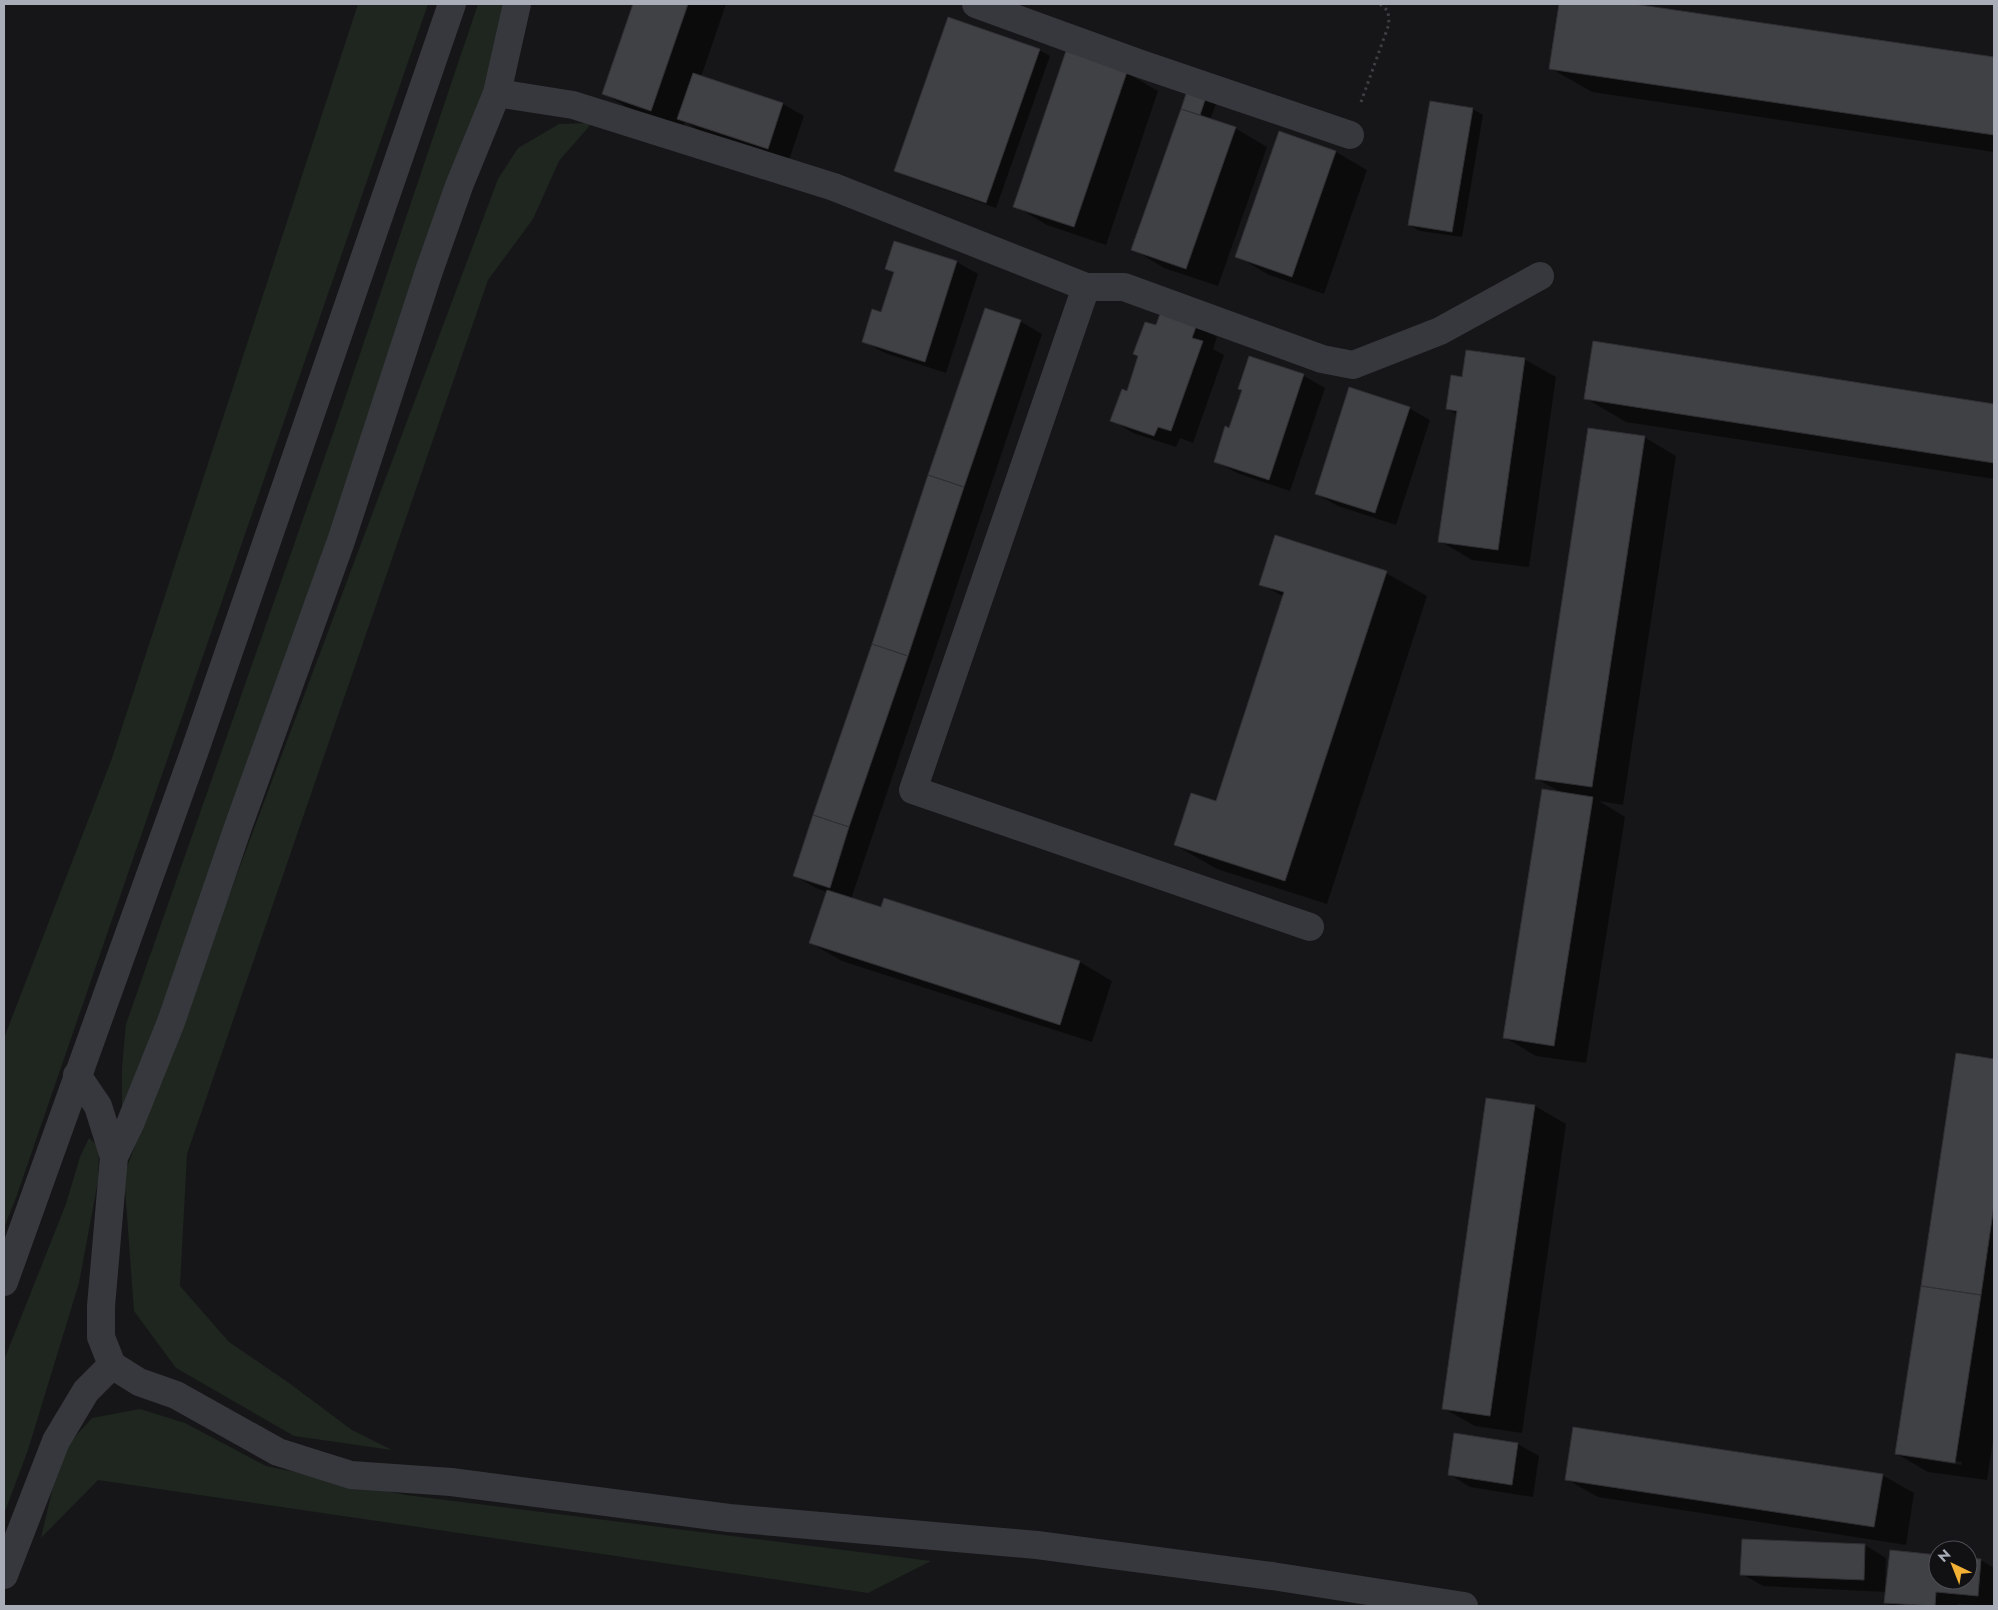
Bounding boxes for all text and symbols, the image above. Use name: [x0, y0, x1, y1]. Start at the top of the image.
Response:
north arrow: [1928, 1540, 1978, 1590]
text: N: [1933, 1544, 1955, 1567]

